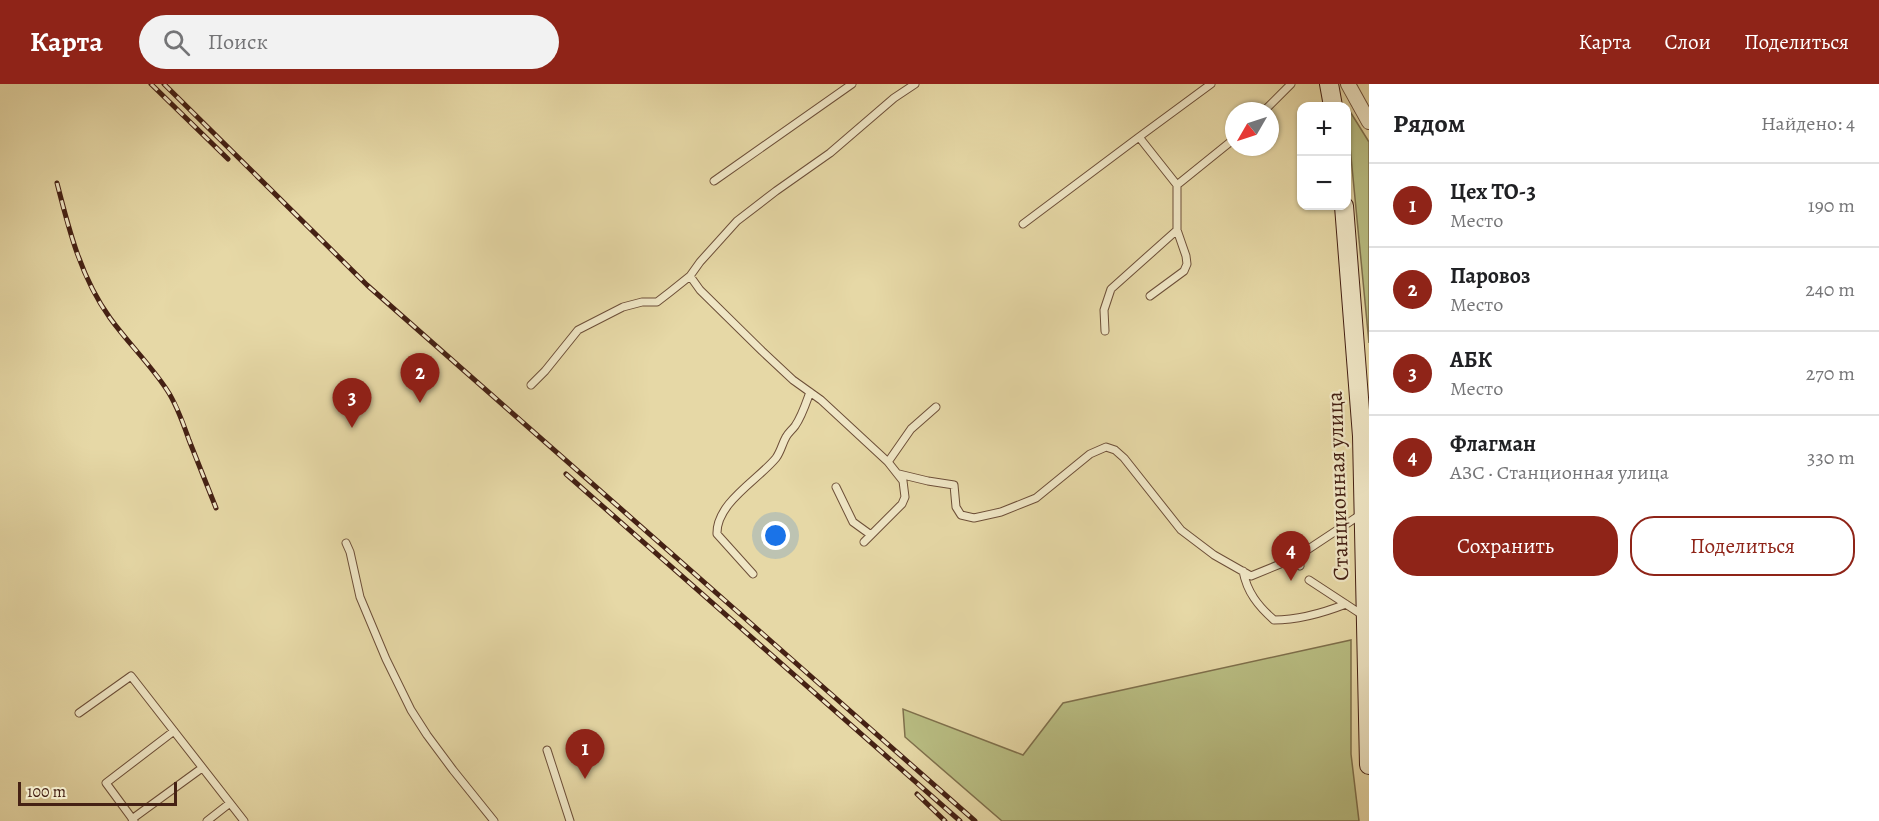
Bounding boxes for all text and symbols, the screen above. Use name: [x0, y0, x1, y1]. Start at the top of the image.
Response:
search box: [139, 15, 559, 69]
text: Карта: [30, 23, 103, 61]
icon: search: [160, 26, 193, 59]
text: Поиск: [208, 27, 268, 57]
text: Карта: [1578, 28, 1631, 56]
text: Слои: [1664, 28, 1711, 56]
text: Поделиться: [1744, 28, 1849, 56]
north arrow: [1225, 102, 1279, 156]
map controls: [1297, 102, 1351, 210]
button: +: [1297, 102, 1351, 156]
text: Рядом: [1393, 106, 1465, 141]
text: Найдено: 4: [1761, 110, 1855, 137]
button: −: [1297, 156, 1351, 210]
text: Цех ТО-3: [1450, 177, 1536, 207]
text: 1: [1409, 192, 1416, 219]
text: 190 m: [1808, 192, 1855, 219]
text: Место: [1450, 207, 1503, 234]
text: Паровоз: [1450, 261, 1530, 291]
text: 2: [1408, 276, 1417, 303]
text: 240 m: [1805, 276, 1855, 303]
text: Место: [1450, 291, 1503, 318]
text: АБК: [1450, 345, 1492, 375]
pin: 2: [400, 354, 440, 403]
text: 3: [1408, 360, 1417, 387]
text: 270 m: [1806, 360, 1855, 387]
text: Место: [1450, 375, 1503, 402]
pin: 3: [332, 378, 372, 428]
street label: Станционная улица: [1320, 390, 1356, 581]
text: Флагман: [1450, 429, 1536, 459]
text: 4: [1408, 444, 1417, 471]
text: 330 m: [1807, 444, 1855, 471]
text: АЗС · Станционная улица: [1450, 459, 1669, 486]
button: Сохранить: [1393, 516, 1618, 576]
button: Поделиться: [1630, 516, 1855, 576]
your location: [761, 521, 790, 550]
pin: 4: [1272, 532, 1310, 581]
pin: 1: [566, 730, 604, 779]
scale bar: [18, 779, 177, 806]
text: 100 m: [27, 781, 66, 803]

